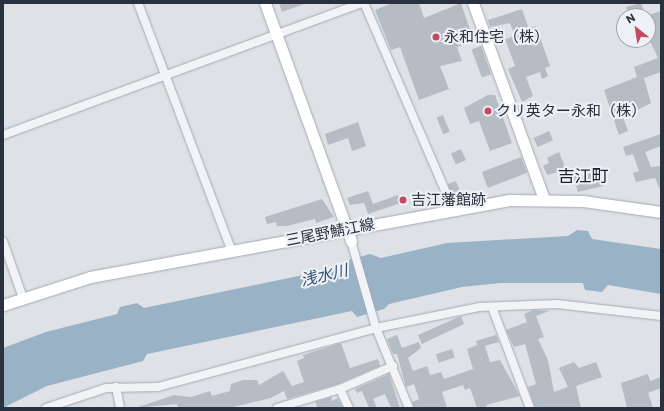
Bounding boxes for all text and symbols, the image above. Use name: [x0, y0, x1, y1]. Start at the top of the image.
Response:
north arrow: [616, 8, 656, 48]
text: N: [623, 10, 637, 26]
place label: 永和住宅（株）: [444, 28, 549, 46]
marker: 永和住宅（株）: [431, 32, 441, 42]
place label: クリ英ター永和（株）: [496, 102, 646, 120]
marker: クリ英ター永和（株）: [483, 106, 493, 116]
district label: 吉江町: [558, 166, 608, 186]
place label: 吉江藩館跡: [411, 191, 486, 209]
marker: 吉江藩館跡: [398, 195, 408, 205]
street label: 三尾野鯖江線: [284, 215, 376, 249]
water label: 浅水川: [298, 260, 350, 290]

